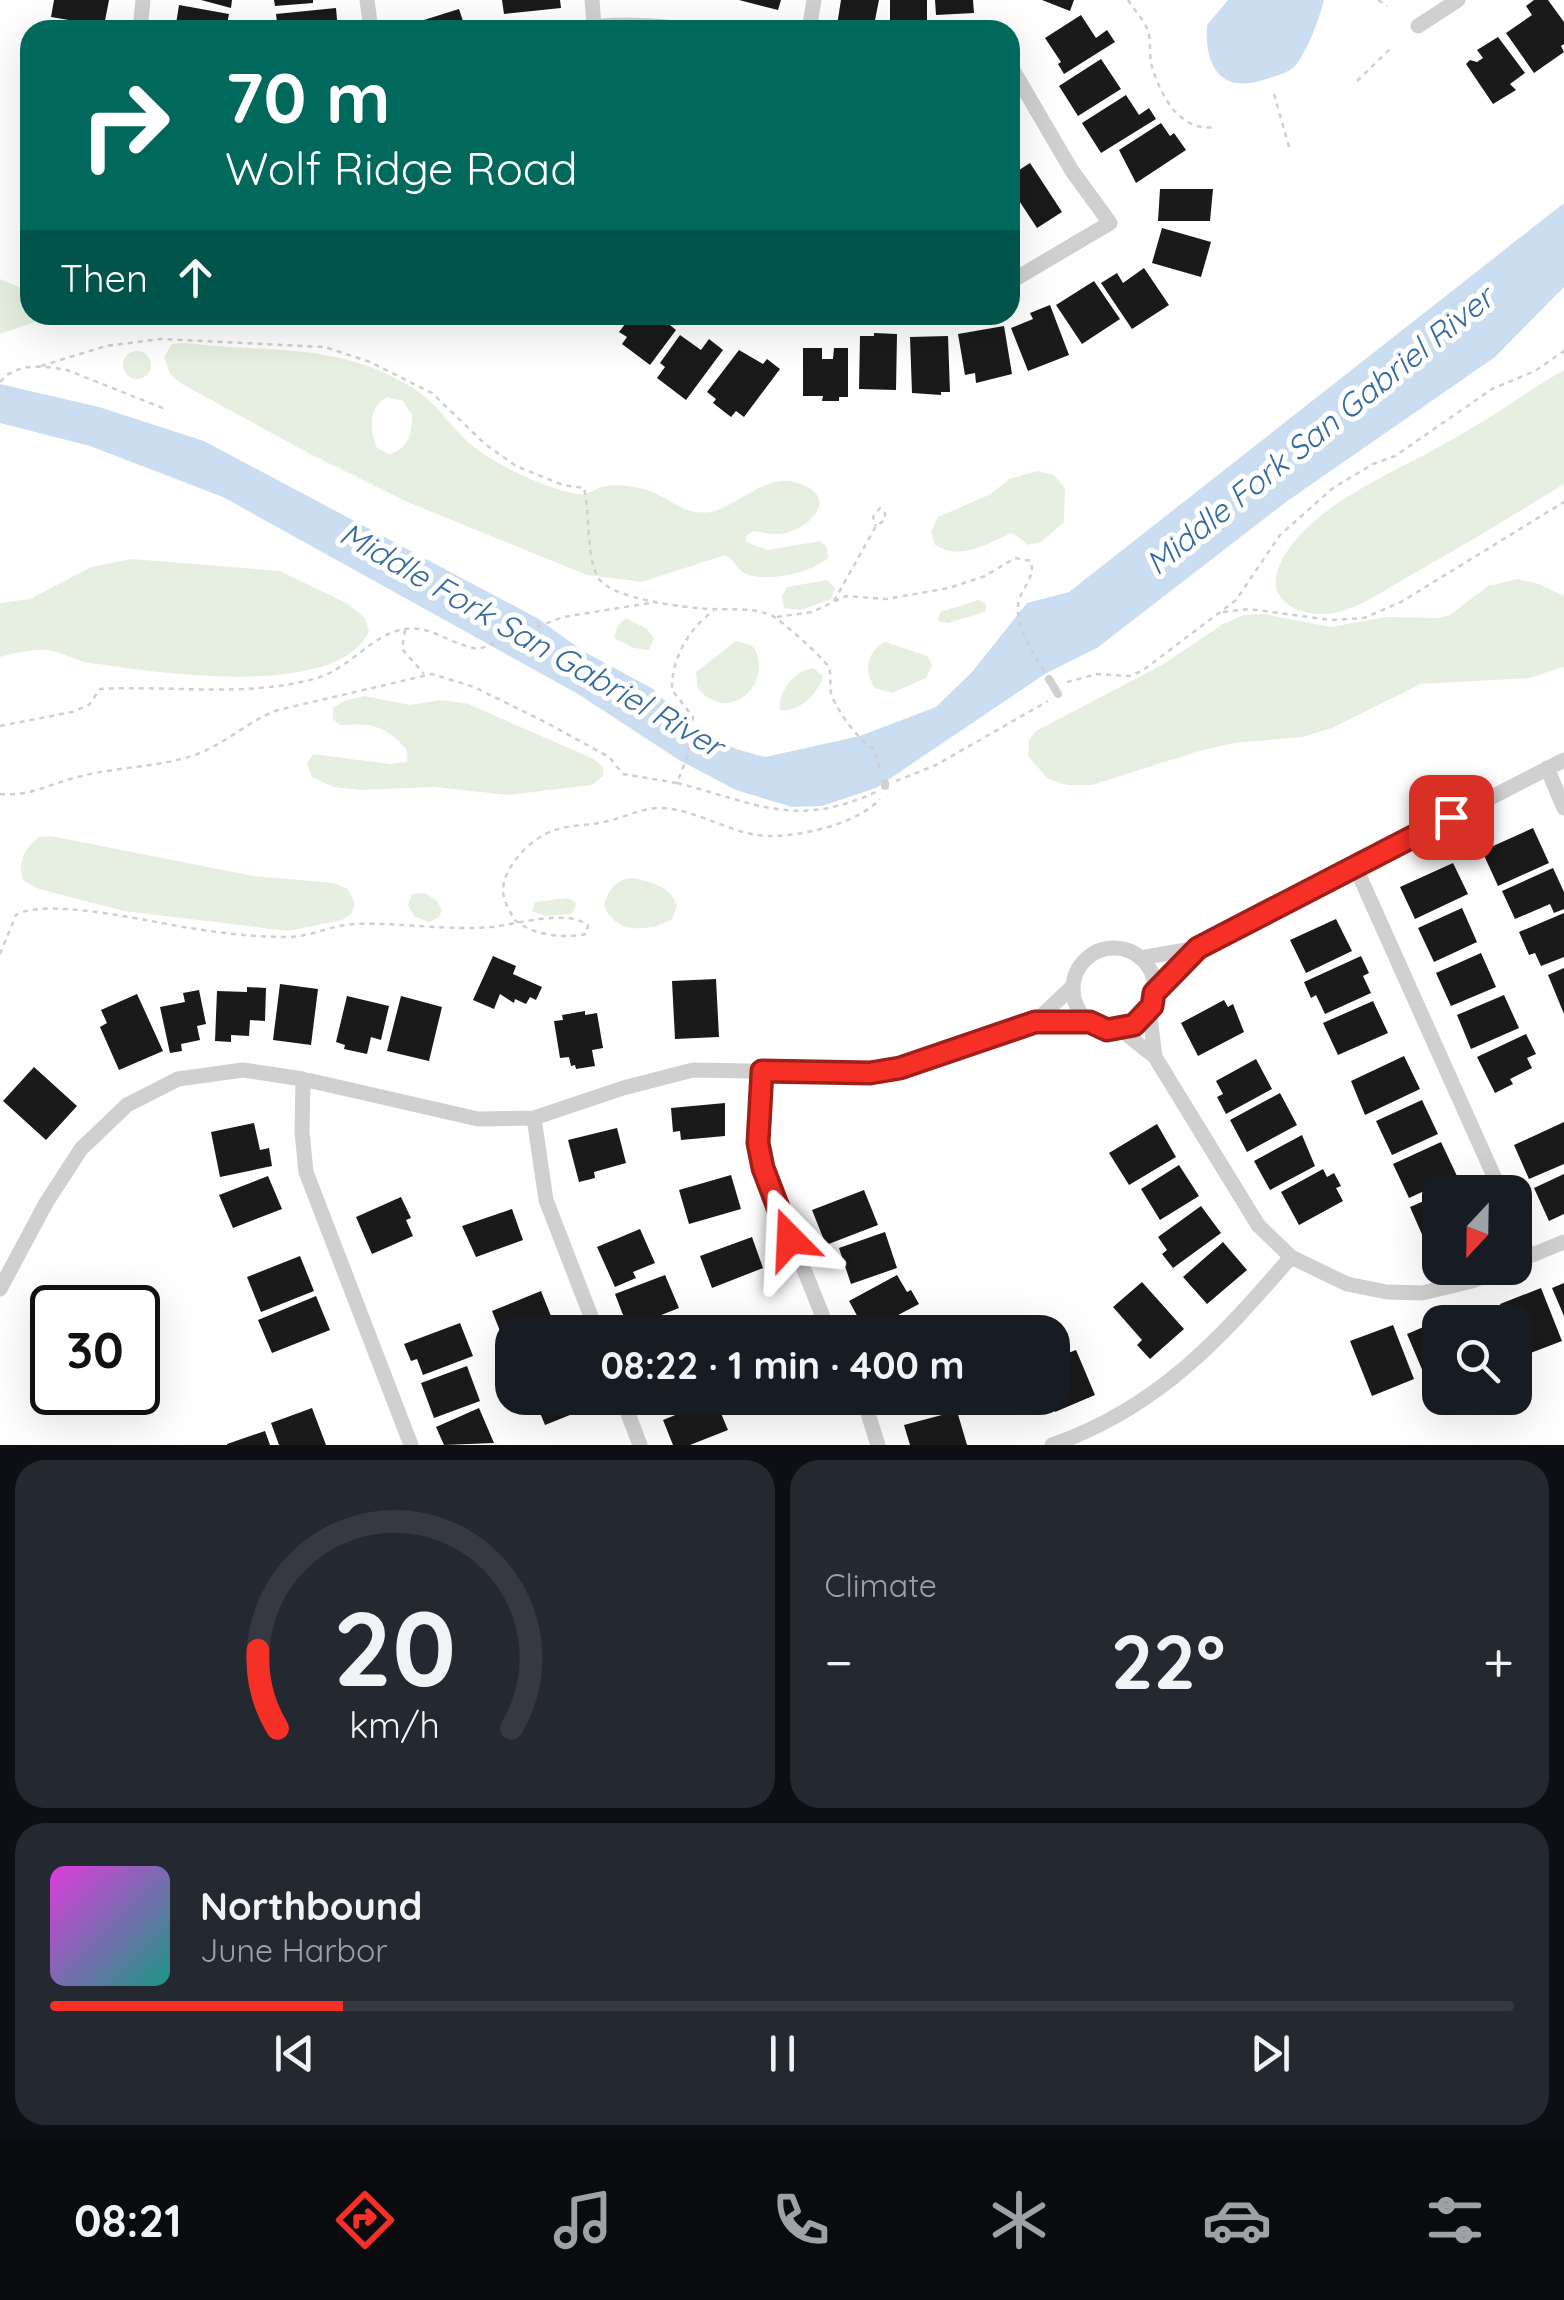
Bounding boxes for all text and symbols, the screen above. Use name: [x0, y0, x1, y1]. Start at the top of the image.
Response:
text: 70 m: [225, 53, 391, 141]
icon: right: [60, 60, 190, 190]
text: Wolf Ridge Road: [225, 140, 577, 196]
icon: ahead: [168, 250, 223, 305]
text: Then: [60, 254, 148, 302]
water label: Middle Fork San Gabriel River: [1137, 275, 1504, 583]
water label: Middle Fork San Gabriel River: [333, 513, 734, 767]
pin: [1409, 775, 1494, 860]
icon: arrive: [1424, 790, 1479, 845]
north arrow: [1422, 1175, 1532, 1285]
map controls: [1422, 1175, 1532, 1415]
position arrow: [738, 1187, 842, 1291]
speed limit sign: 30: [30, 1285, 160, 1415]
button: search: [1422, 1305, 1532, 1415]
text: 08:22 · 1 min · 400 m: [601, 1341, 964, 1389]
text: Climate: [825, 1565, 937, 1605]
text: 20: [333, 1582, 456, 1712]
text: 22°: [1111, 1614, 1225, 1708]
text: −: [825, 1627, 853, 1696]
text: +: [1483, 1627, 1514, 1696]
text: km/h: [349, 1702, 440, 1747]
text: Northbound: [200, 1882, 422, 1930]
text: June Harbor: [200, 1930, 388, 1970]
icon: previous: [267, 2026, 322, 2081]
icon: pause: [755, 2026, 810, 2081]
icon: next: [1243, 2026, 1298, 2081]
icon: directions: [330, 2185, 400, 2255]
icon: music: [548, 2185, 618, 2255]
icon: phone: [766, 2185, 836, 2255]
icon: climate: [984, 2185, 1054, 2255]
icon: car: [1202, 2185, 1272, 2255]
icon: filters: [1420, 2185, 1490, 2255]
text: 08:21: [74, 2192, 182, 2248]

